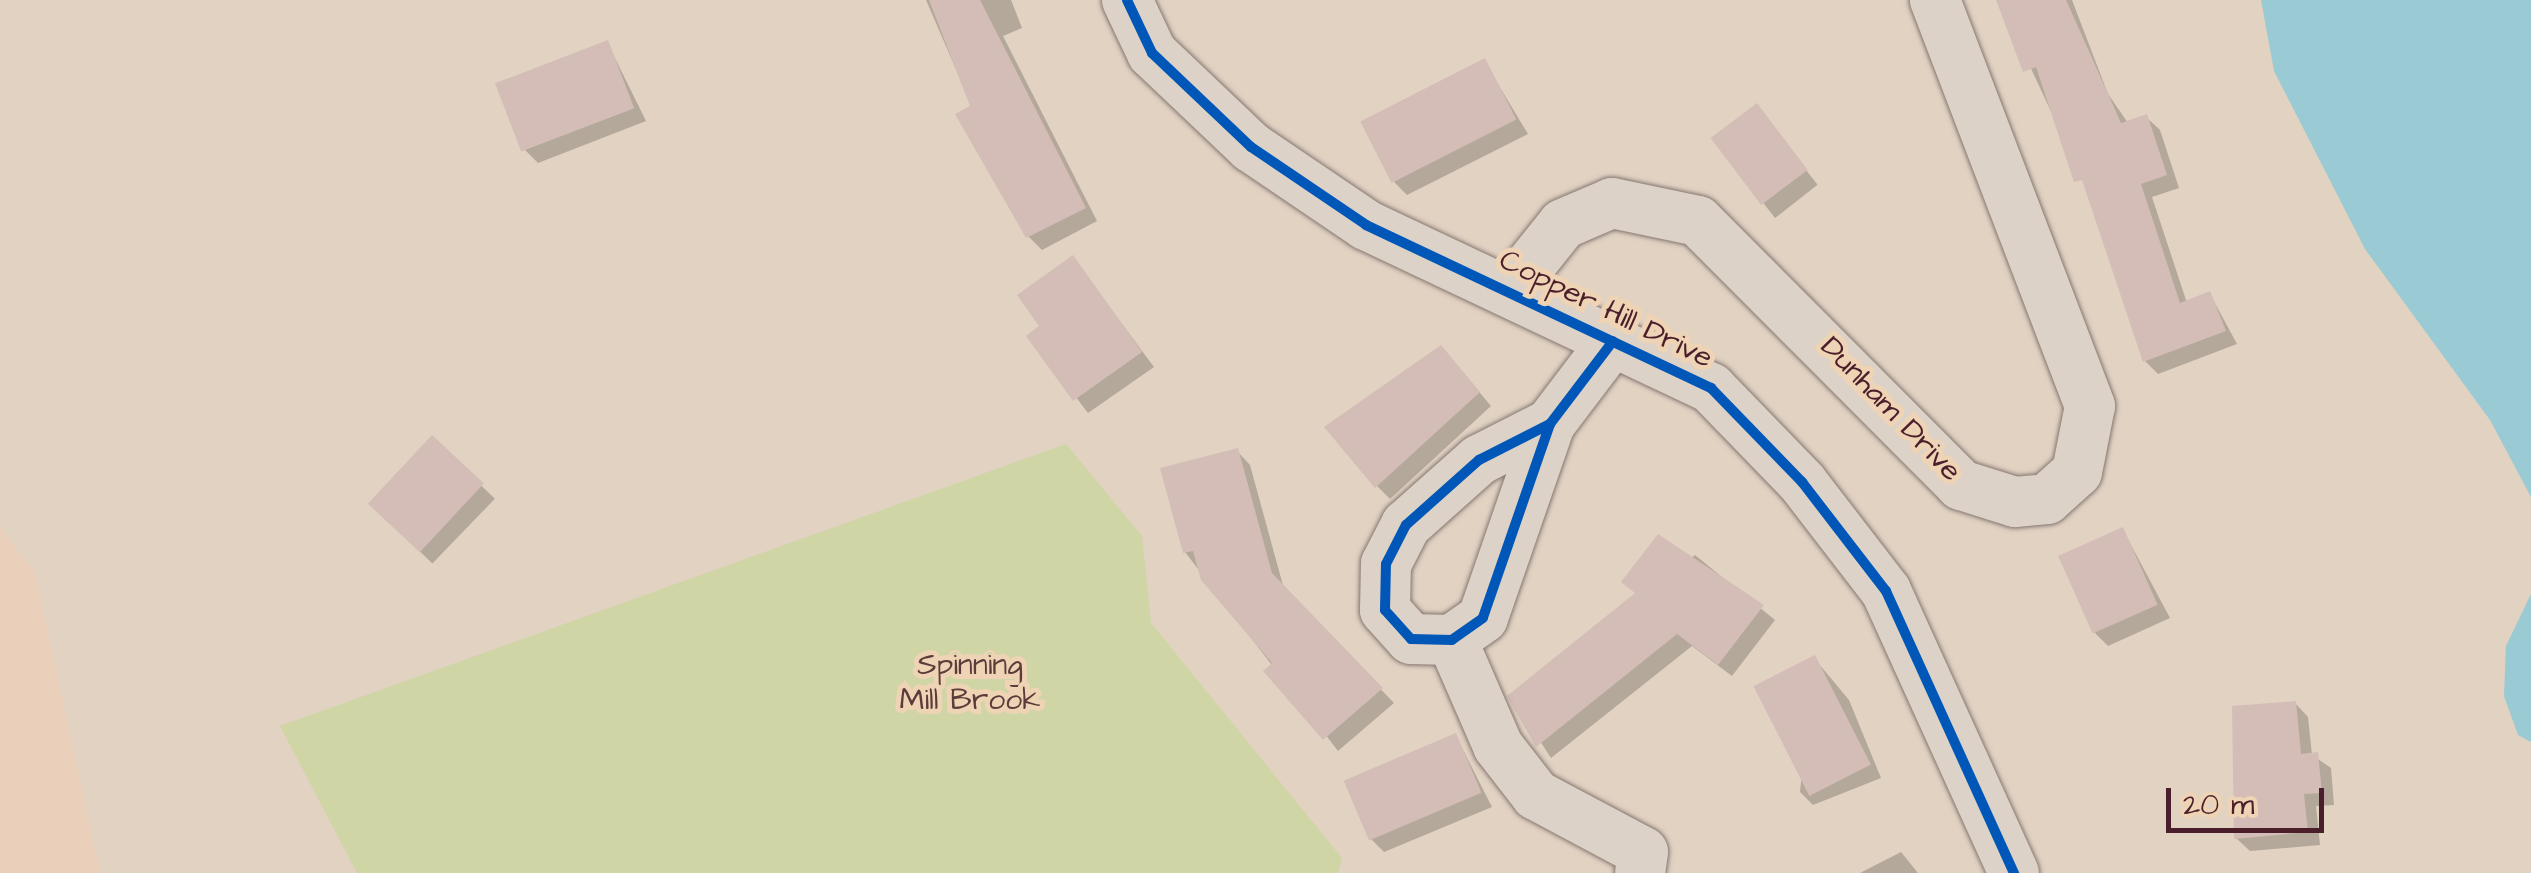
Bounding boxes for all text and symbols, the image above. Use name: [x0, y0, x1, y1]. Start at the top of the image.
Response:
street label: Copper Hill Drive: [1493, 242, 1719, 376]
street label: Dunham Drive: [1813, 329, 1969, 489]
park label: Spinning Mill Brook: [900, 647, 1040, 718]
scale bar: [2171, 768, 2328, 830]
text: 20 m: [2183, 784, 2254, 826]

